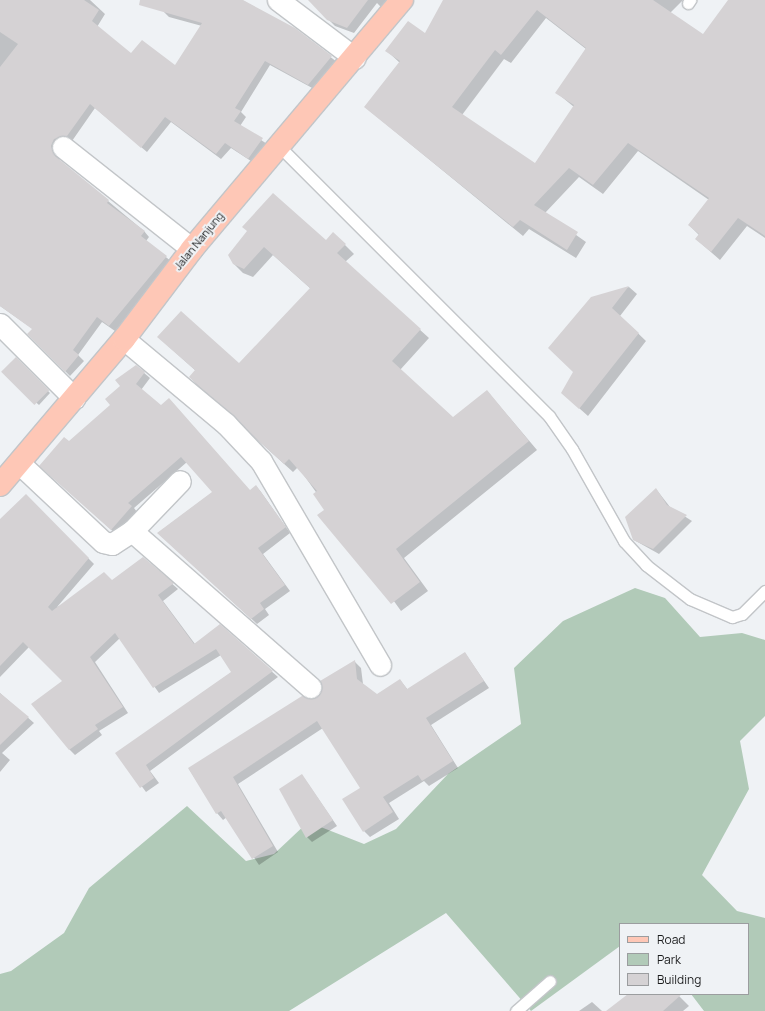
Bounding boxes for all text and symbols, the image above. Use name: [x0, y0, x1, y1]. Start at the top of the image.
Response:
street label: Jalan Nanjung: [171, 209, 227, 273]
legend: [619, 923, 749, 995]
text: Road: [657, 931, 685, 948]
text: Park: [657, 951, 681, 968]
text: Building: [657, 971, 701, 988]

